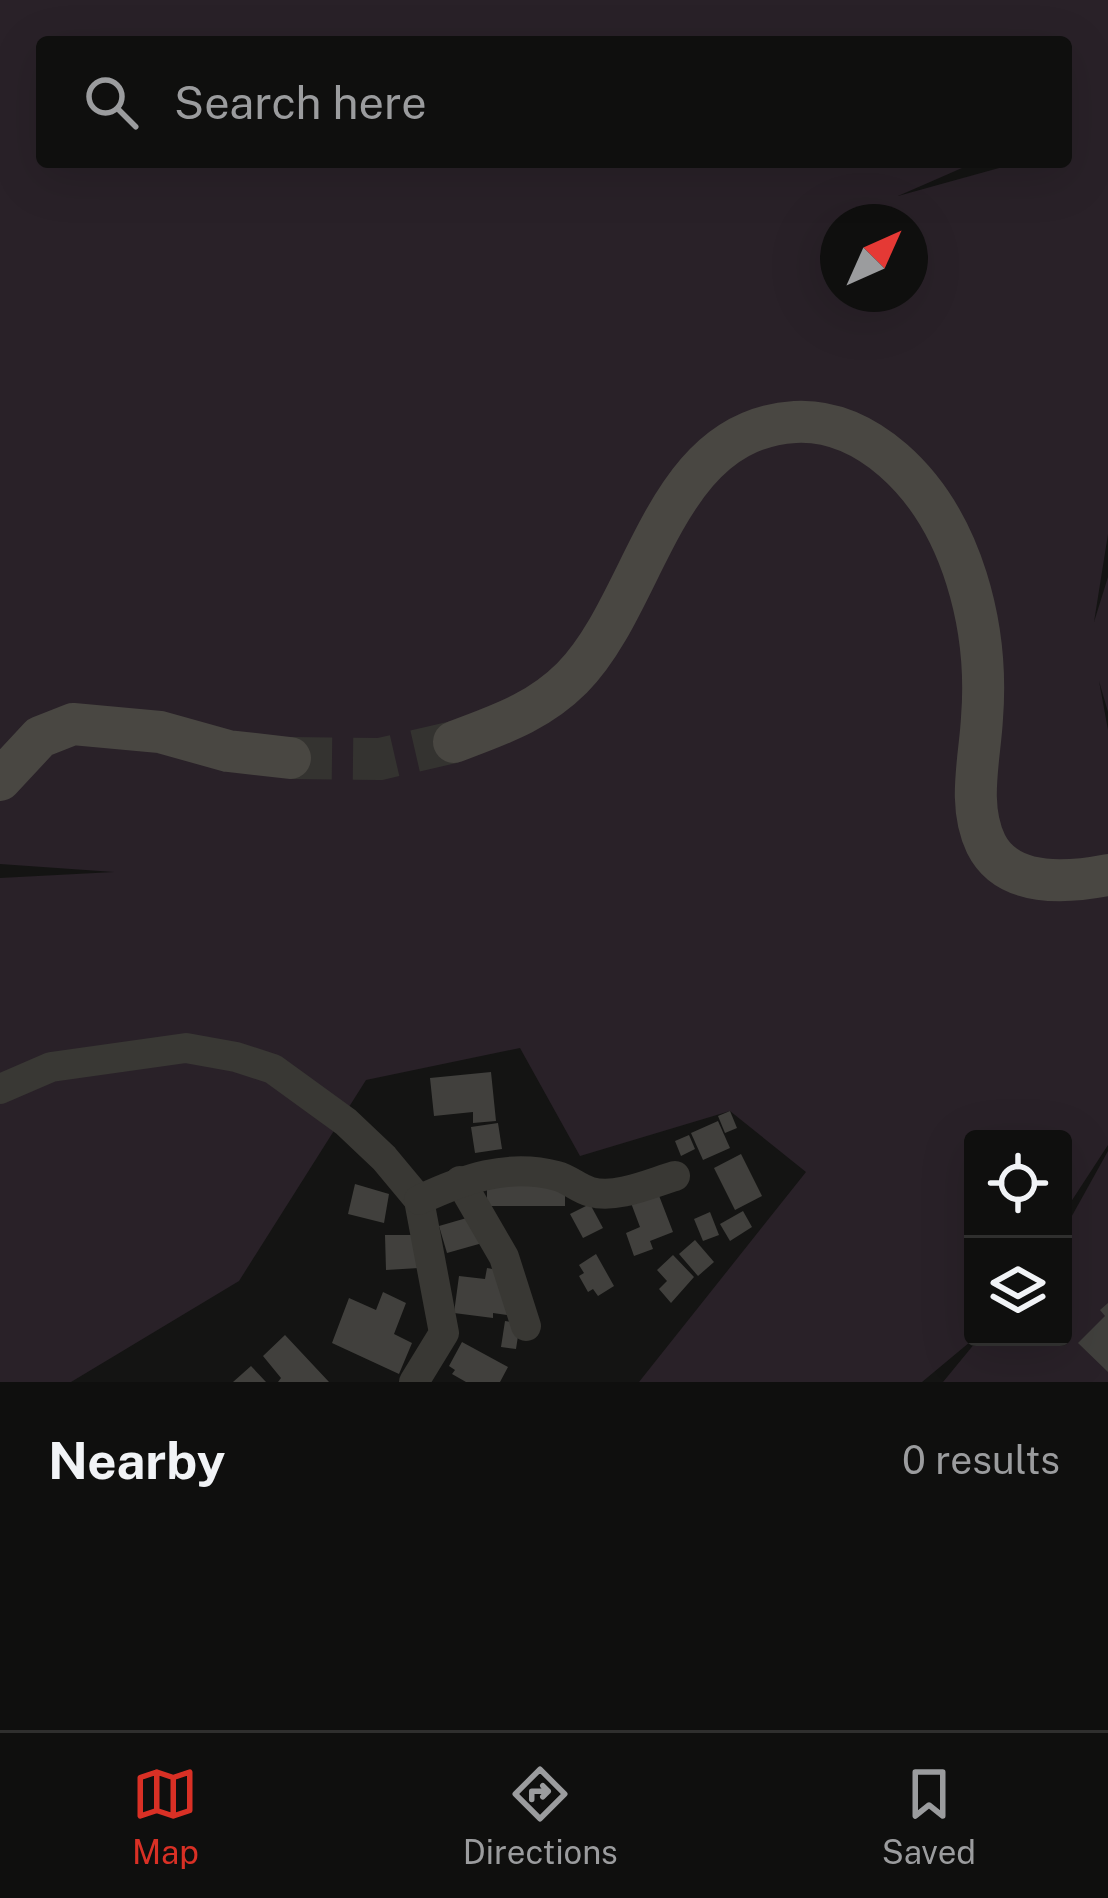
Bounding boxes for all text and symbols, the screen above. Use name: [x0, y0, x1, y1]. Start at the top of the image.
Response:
search box: [36, 36, 1072, 168]
icon: search: [78, 69, 144, 135]
text: Search here: [174, 76, 427, 129]
north arrow: [820, 204, 928, 312]
map controls: [964, 1130, 1072, 1346]
button: locate: [964, 1130, 1072, 1238]
button: layers: [964, 1238, 1072, 1346]
text: Nearby: [48, 1431, 225, 1490]
text: 0 results: [902, 1437, 1060, 1483]
tab: Map: [132, 1761, 199, 1871]
tab: Directions: [463, 1761, 618, 1871]
tab: Saved: [882, 1761, 976, 1871]

